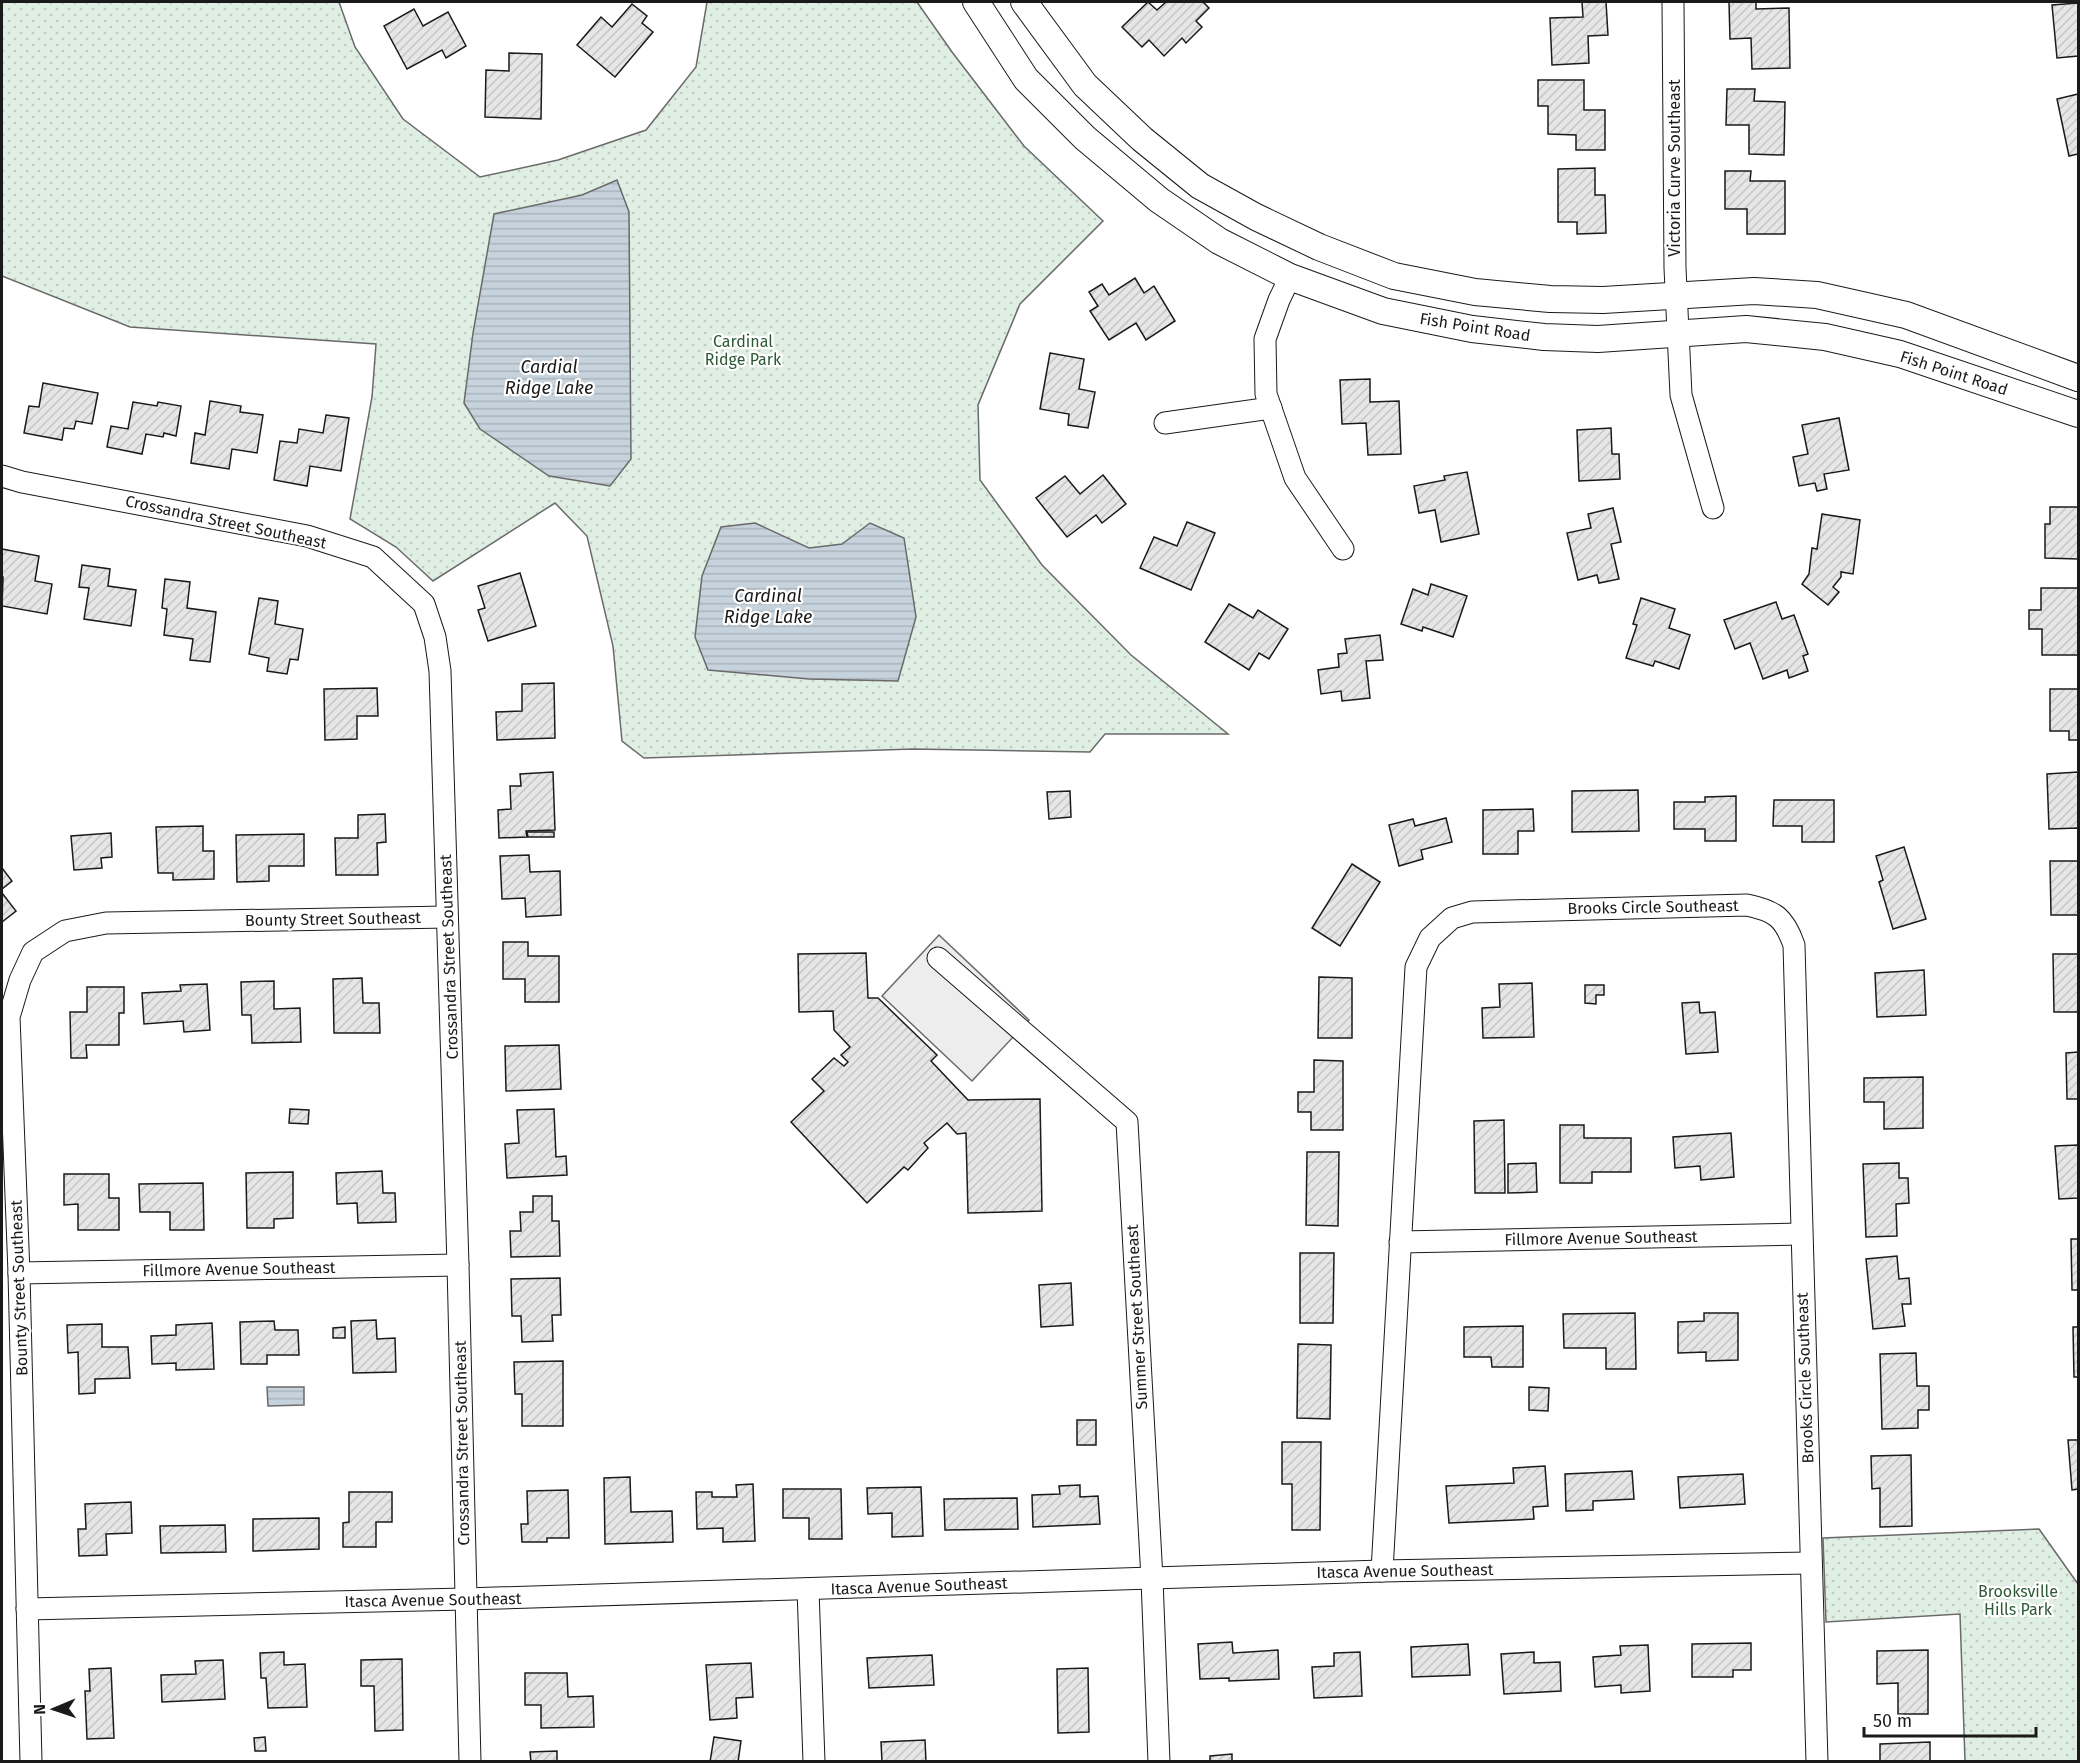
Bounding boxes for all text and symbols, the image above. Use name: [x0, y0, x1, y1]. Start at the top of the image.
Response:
street label: Victoria Curve Southeast: [1665, 79, 1684, 257]
street label: Fish Point Road: [1418, 309, 1532, 345]
park label: Cardinal Ridge Park: [705, 332, 782, 369]
street label: Fish Point Road: [1898, 347, 2010, 399]
water label: Cardial Ridge Lake: [505, 356, 593, 399]
street label: Crossandra Street Southeast: [124, 491, 329, 553]
water label: Cardinal Ridge Lake: [724, 585, 812, 628]
street label: Crossandra Street Southeast: [436, 854, 462, 1060]
street label: Brooks Circle Southeast: [1567, 896, 1739, 918]
street label: Bounty Street Southeast: [245, 908, 421, 930]
street label: Bounty Street Southeast: [6, 1199, 32, 1376]
street label: Summer Street Southeast: [1123, 1224, 1151, 1410]
street label: Fillmore Avenue Southeast: [1504, 1227, 1698, 1249]
street label: Fillmore Avenue Southeast: [142, 1258, 336, 1280]
street label: Brooks Circle Southeast: [1793, 1292, 1817, 1464]
street label: Crossandra Street Southeast: [451, 1340, 473, 1546]
street label: Itasca Avenue Southeast: [1316, 1560, 1494, 1582]
street label: Itasca Avenue Southeast: [830, 1573, 1008, 1599]
park label: Brooksville Hills Park: [1978, 1582, 2058, 1619]
street label: Itasca Avenue Southeast: [344, 1589, 522, 1611]
north arrow: [24, 1679, 84, 1739]
scale bar: [1864, 1700, 2036, 1738]
text: N: [30, 1704, 49, 1715]
text: 50 m: [1873, 1710, 1912, 1732]

